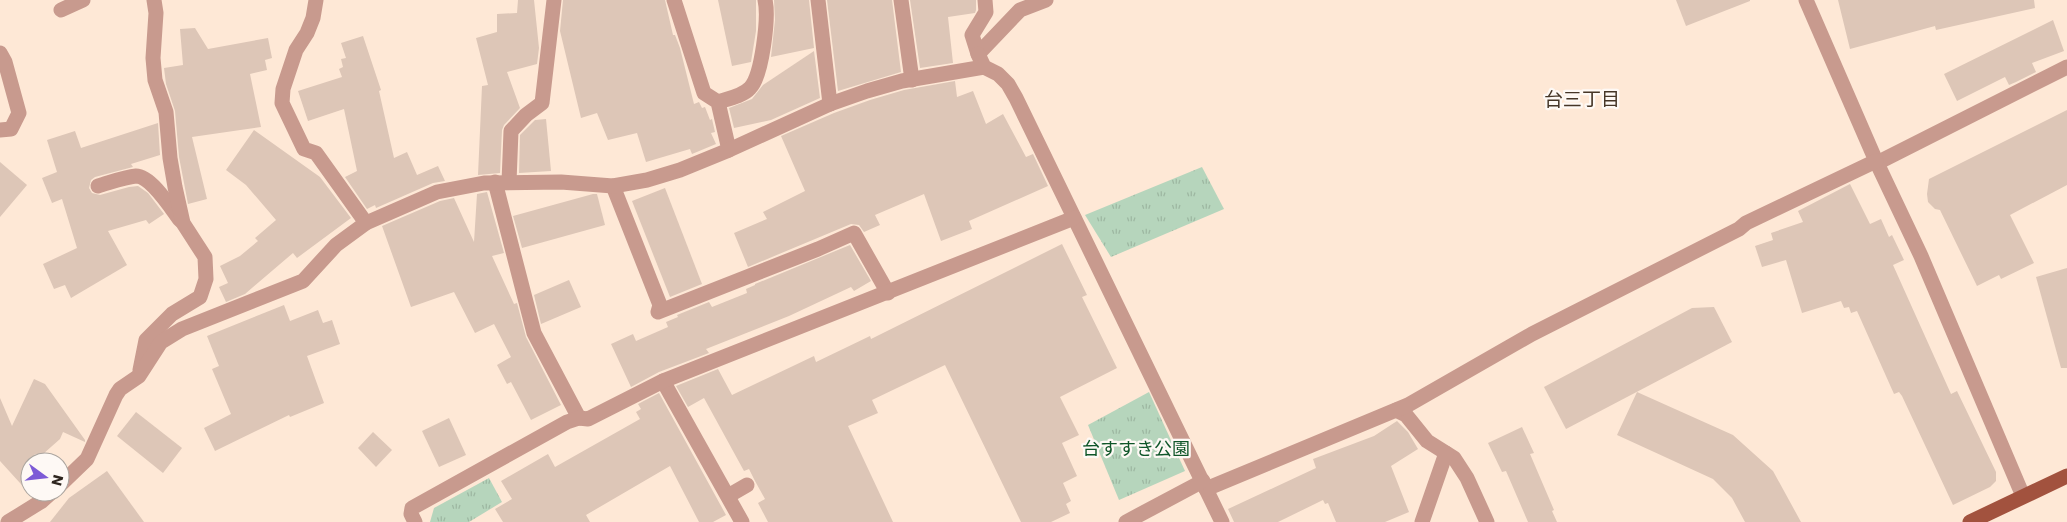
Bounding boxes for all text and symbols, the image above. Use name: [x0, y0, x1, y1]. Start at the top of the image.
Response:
district label: 台三丁目: [1544, 86, 1620, 113]
park label: 台すすき公園: [1082, 436, 1190, 461]
north arrow: [20, 452, 70, 502]
text: N: [47, 473, 69, 488]

